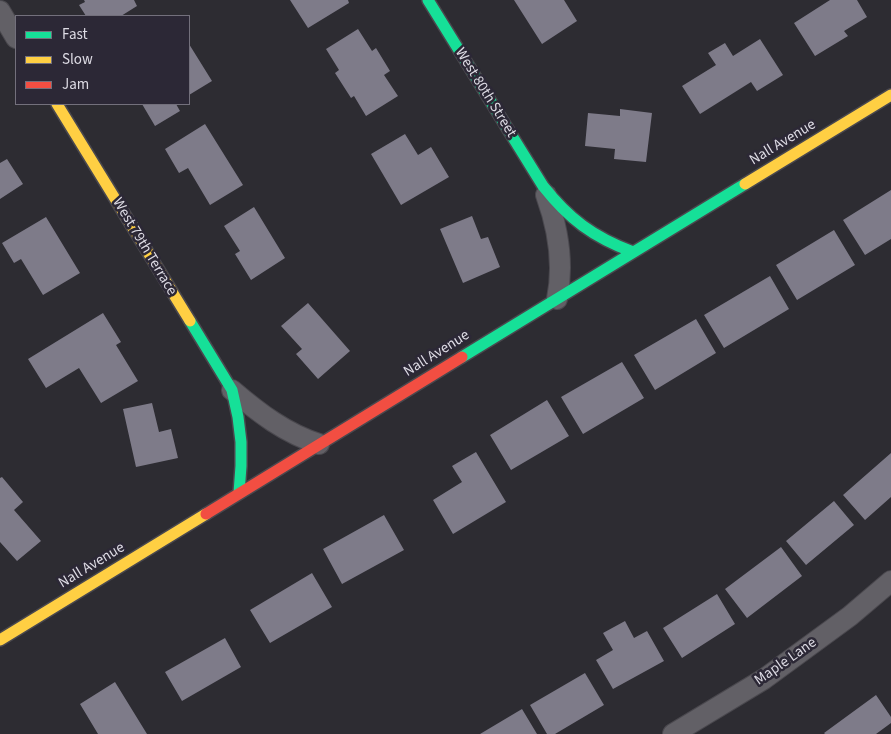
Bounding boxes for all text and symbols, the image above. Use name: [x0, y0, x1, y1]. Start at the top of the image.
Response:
legend: [15, 15, 190, 105]
text: Fast: [62, 24, 88, 45]
street label: West 80th Street: [450, 45, 520, 141]
text: Slow: [62, 49, 93, 70]
text: Jam: [62, 74, 89, 95]
street label: Nall Avenue: [747, 116, 819, 170]
street label: West 79th Terrace: [108, 195, 180, 299]
street label: Nall Avenue: [401, 327, 473, 381]
street label: Nall Avenue: [56, 539, 128, 593]
street label: Maple Lane: [752, 634, 820, 690]

